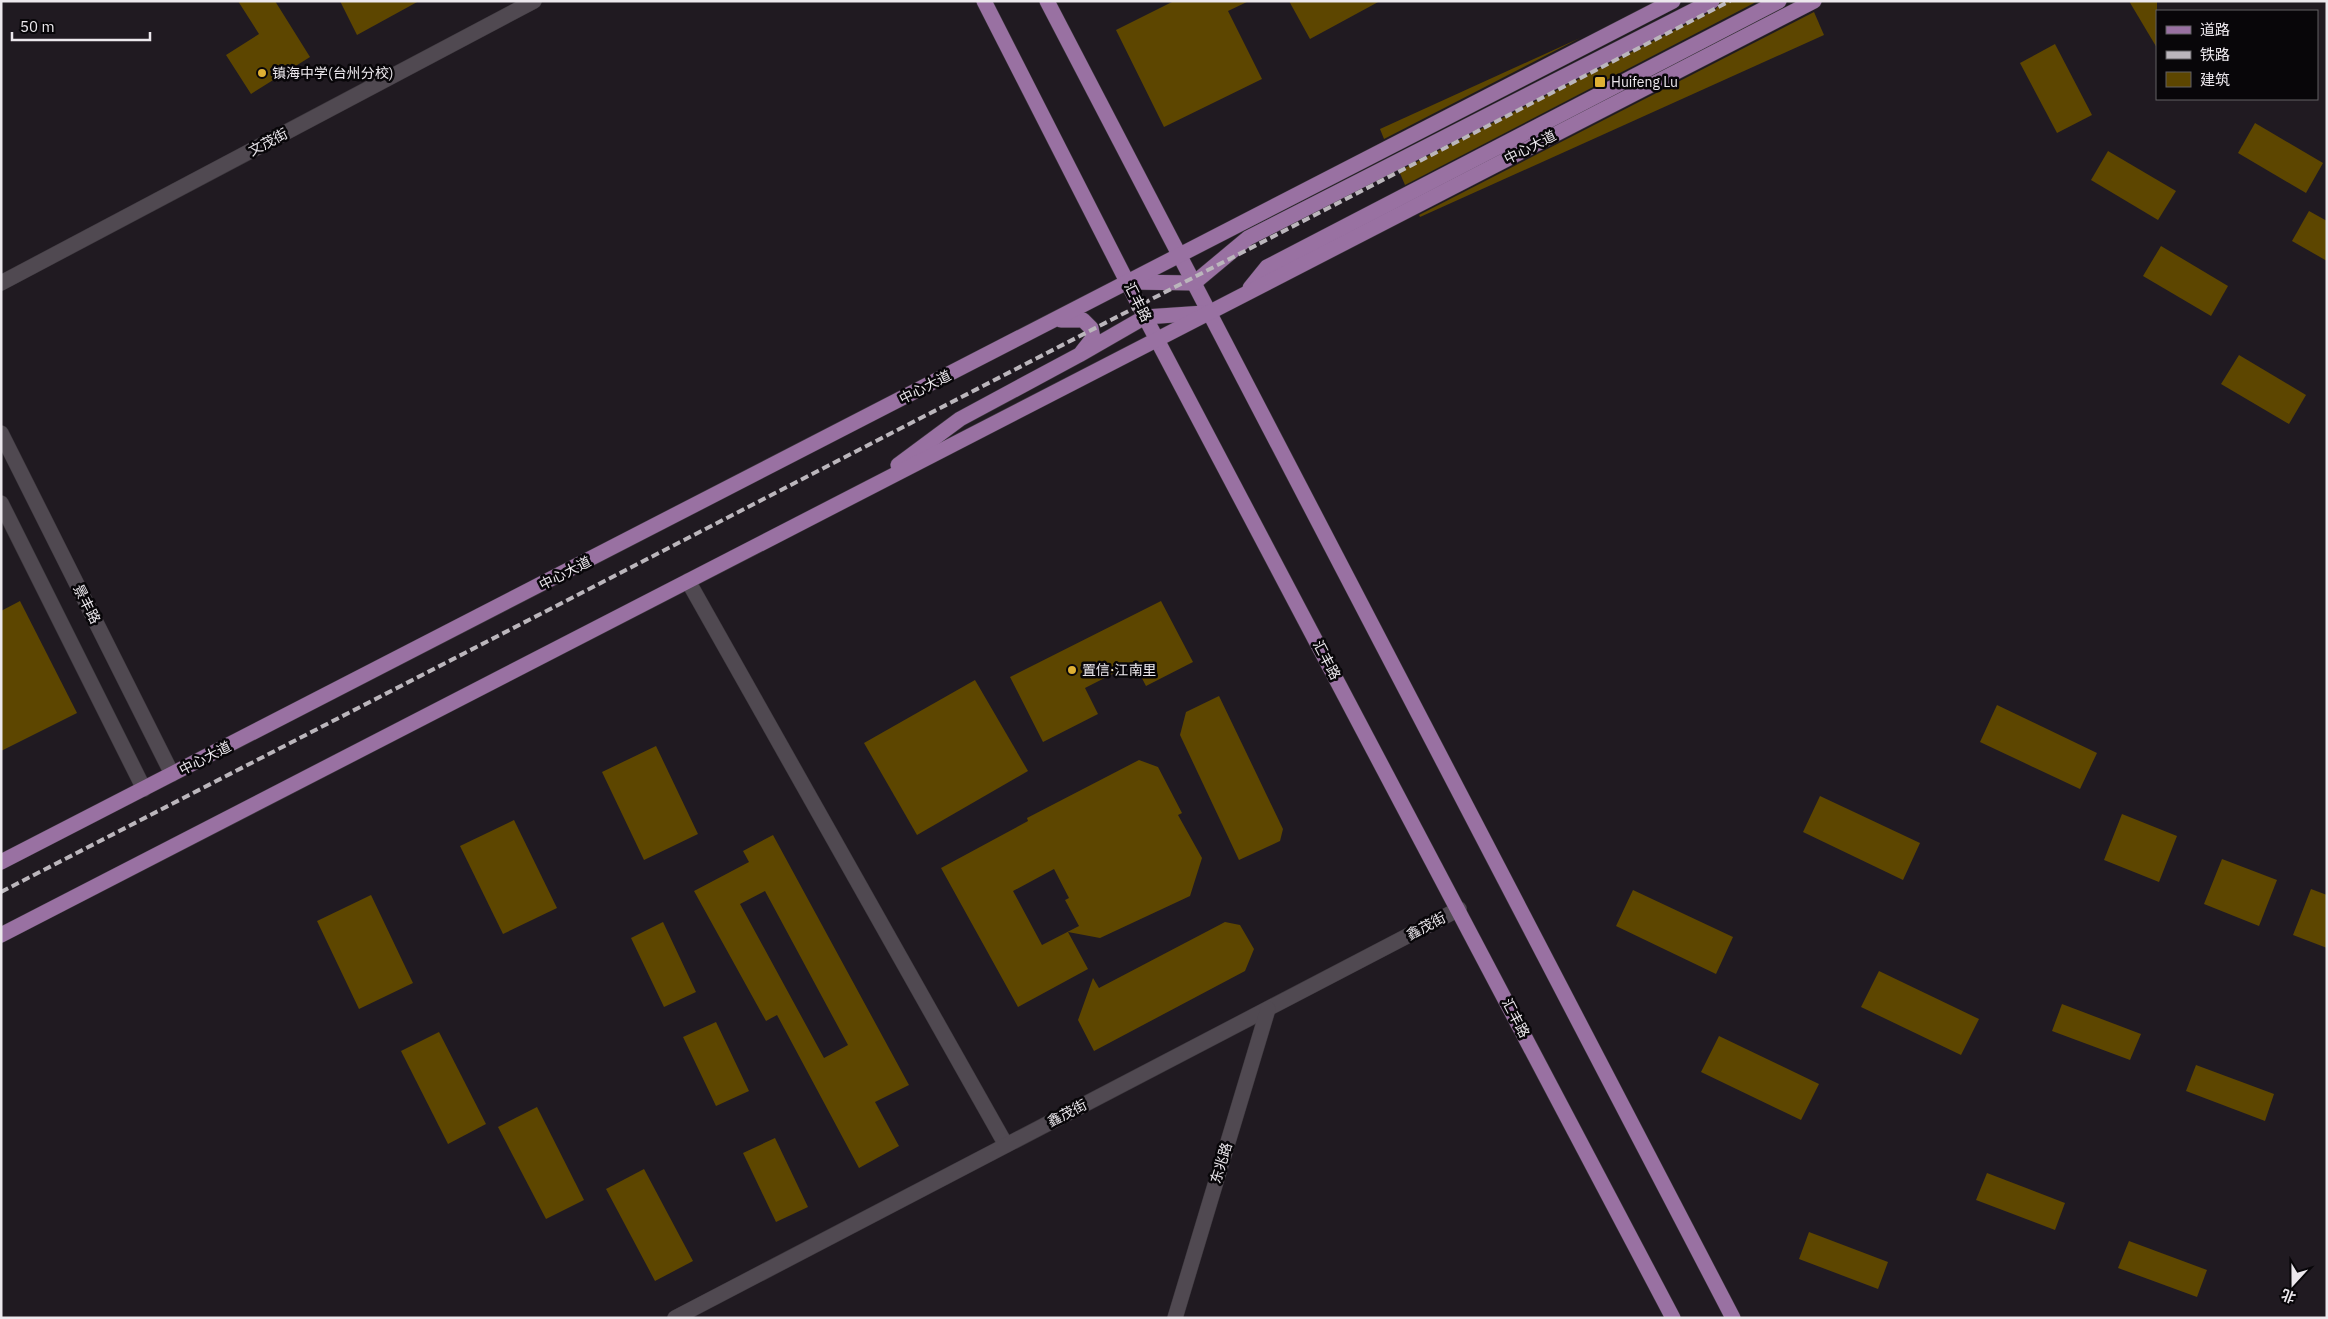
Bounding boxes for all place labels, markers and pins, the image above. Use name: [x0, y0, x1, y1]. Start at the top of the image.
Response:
place label: 镇海中学(台州分校): [272, 64, 393, 82]
marker: 镇海中学(台州分校): [256, 67, 268, 79]
place label: Huifeng Lu: [1611, 73, 1678, 91]
marker: Huifeng Lu: [1593, 75, 1607, 89]
place label: 置信·江南里: [1082, 661, 1157, 679]
marker: 置信·江南里: [1066, 664, 1078, 676]

